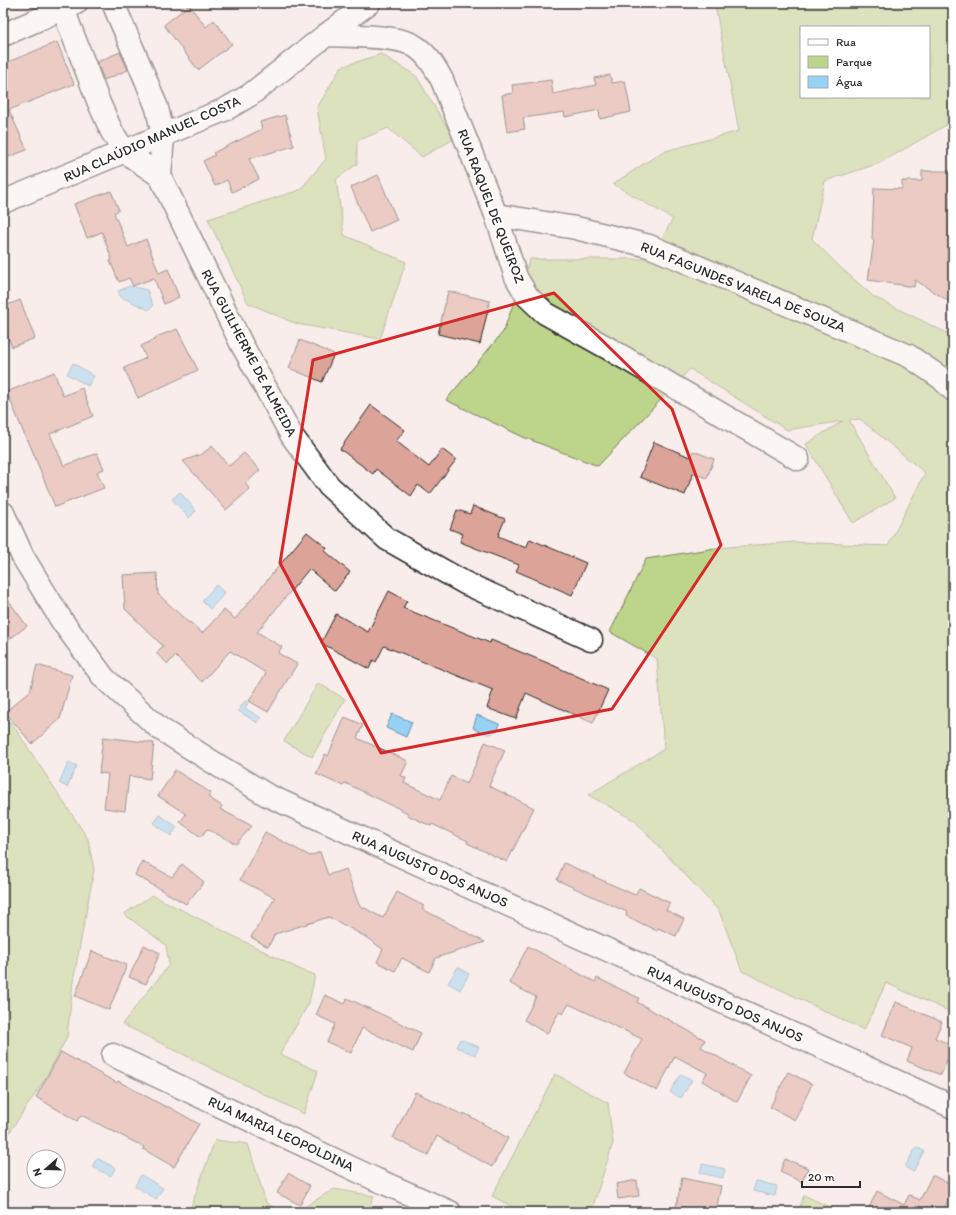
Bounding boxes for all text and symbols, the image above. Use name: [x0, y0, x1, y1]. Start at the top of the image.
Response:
legend: [800, 26, 930, 98]
text: Rua: [836, 35, 856, 49]
text: Parque: [836, 55, 872, 69]
text: Água: [836, 75, 862, 89]
street label: RUA CLAÚDIO MANUEL COSTA: [61, 92, 243, 186]
street label: RUA RAQUEL DE QUEIROZ: [454, 126, 528, 286]
street label: RUA FAGUNDES VARELA DE SOUZA: [638, 238, 848, 336]
street label: RUA GUILHERME DE ALMEIDA: [198, 266, 301, 440]
street label: RUA AUGUSTO DOS ANJOS: [349, 827, 511, 911]
street label: RUA AUGUSTO DOS ANJOS: [644, 962, 806, 1046]
street label: RUA MARIA LEOPOLDINA: [205, 1093, 357, 1175]
north arrow: [26, 1149, 66, 1189]
scale bar: [802, 1163, 860, 1189]
text: N: [30, 1167, 44, 1178]
text: 20 m: [808, 1170, 835, 1184]

